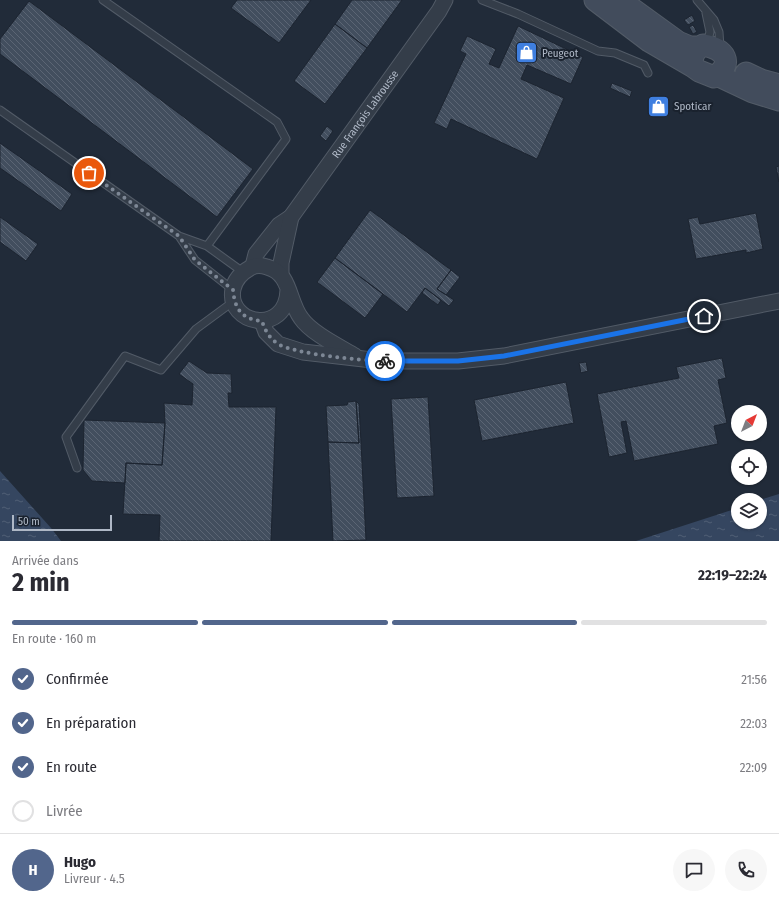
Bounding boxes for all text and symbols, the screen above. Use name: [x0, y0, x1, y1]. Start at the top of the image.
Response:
shop icon: Peugeot: [514, 40, 540, 66]
place label: Peugeot: [542, 47, 579, 60]
street label: Rue François Labrousse: [329, 68, 401, 161]
shop icon: Spoticar: [646, 93, 672, 119]
place label: Spoticar: [674, 100, 711, 113]
pin: [72, 156, 106, 190]
icon: bag: [78, 162, 100, 184]
pin: [687, 299, 721, 333]
icon: home: [693, 305, 715, 327]
courier: [365, 341, 405, 381]
icon: bike: [374, 350, 396, 372]
north arrow: [731, 405, 767, 441]
map controls: [731, 405, 767, 529]
button: locate: [731, 449, 767, 485]
button: layers: [731, 493, 767, 529]
scale bar: [12, 513, 112, 532]
text: 50 m: [18, 515, 40, 528]
text: Arrivée dans: [12, 553, 79, 568]
text: 22:19–22:24: [698, 566, 767, 584]
text: 2 min: [12, 567, 70, 598]
text: En route · 160 m: [12, 631, 96, 646]
icon: check: [12, 668, 34, 690]
text: Confirmée: [46, 670, 109, 688]
text: 21:56: [741, 672, 767, 687]
icon: check: [12, 712, 34, 734]
text: En préparation: [46, 714, 136, 732]
text: 22:03: [740, 716, 767, 731]
icon: check: [12, 756, 34, 778]
text: En route: [46, 758, 97, 776]
text: 22:09: [740, 760, 767, 775]
text: Livrée: [46, 802, 83, 820]
button: chat: [673, 849, 715, 891]
button: phone: [725, 849, 767, 891]
text: Hugo: [64, 853, 96, 871]
text: H: [28, 861, 38, 879]
text: Livreur · 4.5: [64, 871, 125, 886]

